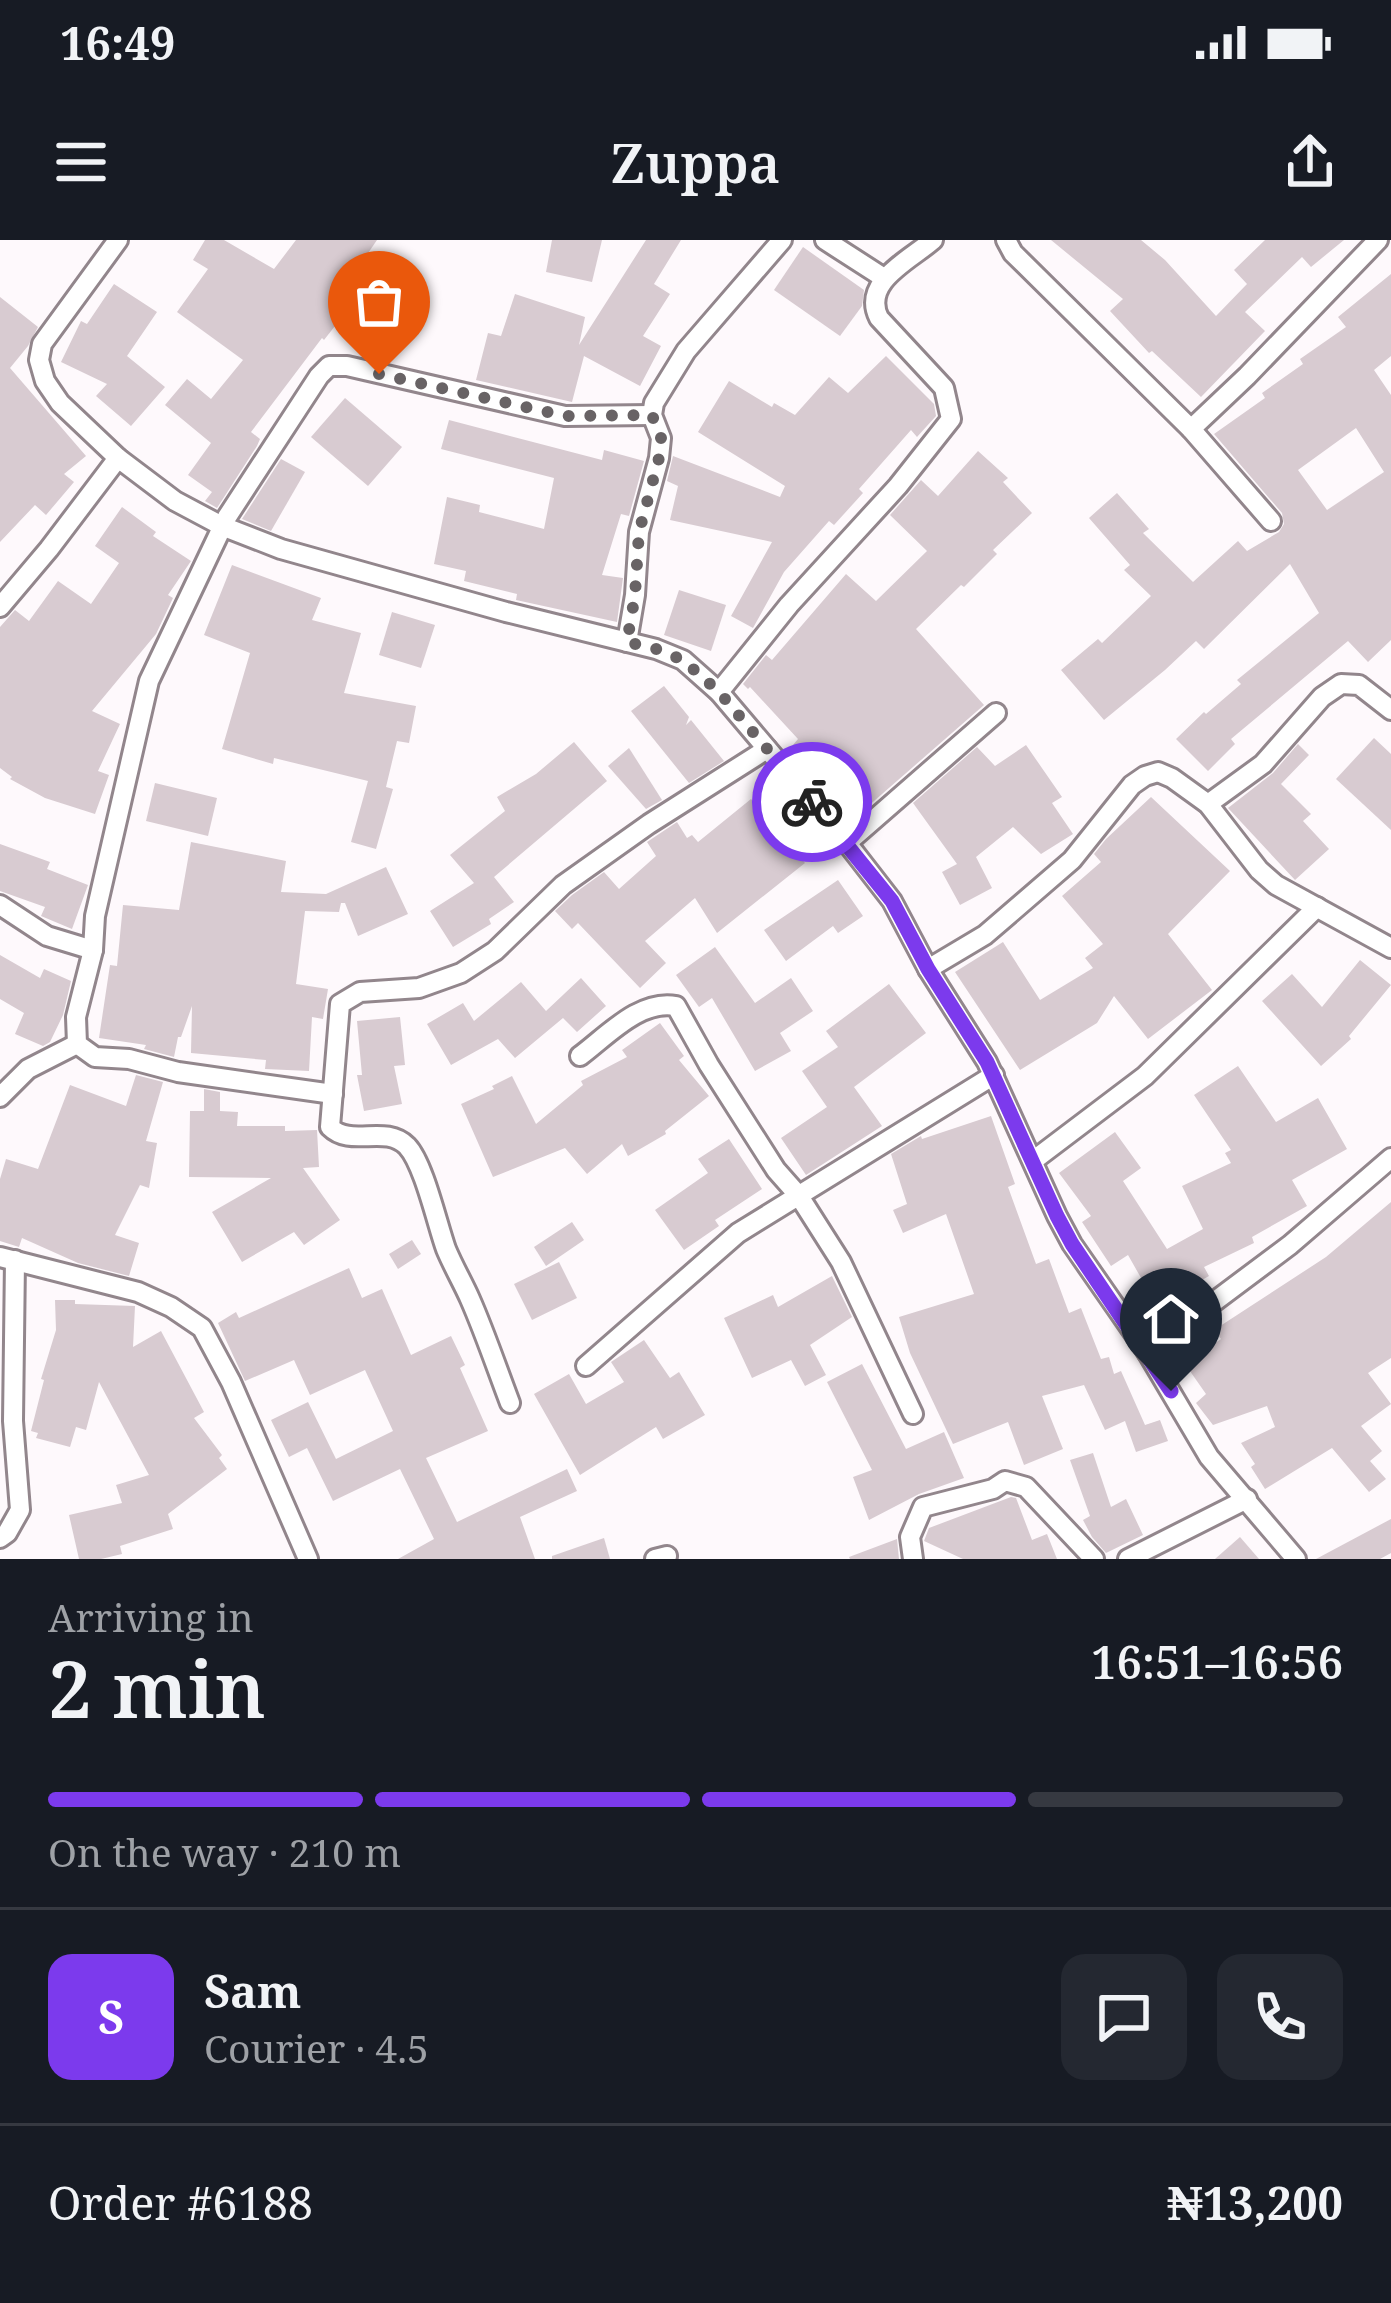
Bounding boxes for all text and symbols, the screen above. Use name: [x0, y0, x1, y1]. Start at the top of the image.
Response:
text: 16:49: [60, 12, 175, 73]
text: Zuppa: [611, 125, 780, 199]
icon: menu: [48, 129, 114, 195]
icon: share: [1277, 129, 1343, 195]
pin: [328, 251, 430, 374]
icon: bag: [346, 269, 412, 335]
courier: [752, 742, 872, 862]
icon: bike: [779, 769, 845, 835]
pin: [1120, 1268, 1222, 1391]
icon: home: [1138, 1286, 1204, 1352]
text: Arriving in: [48, 1590, 254, 1643]
text: 16:51–16:56: [1091, 1631, 1343, 1692]
text: 2 min: [48, 1635, 266, 1741]
text: On the way · 210 m: [48, 1825, 401, 1878]
button: chat: [1061, 1954, 1187, 2080]
button: phone: [1217, 1954, 1343, 2080]
text: Sam: [204, 1960, 301, 2021]
text: S: [98, 1986, 124, 2047]
text: Courier · 4.5: [204, 2021, 429, 2074]
text: Order #6188: [48, 2172, 313, 2233]
text: ₦13,200: [1167, 2172, 1343, 2233]

